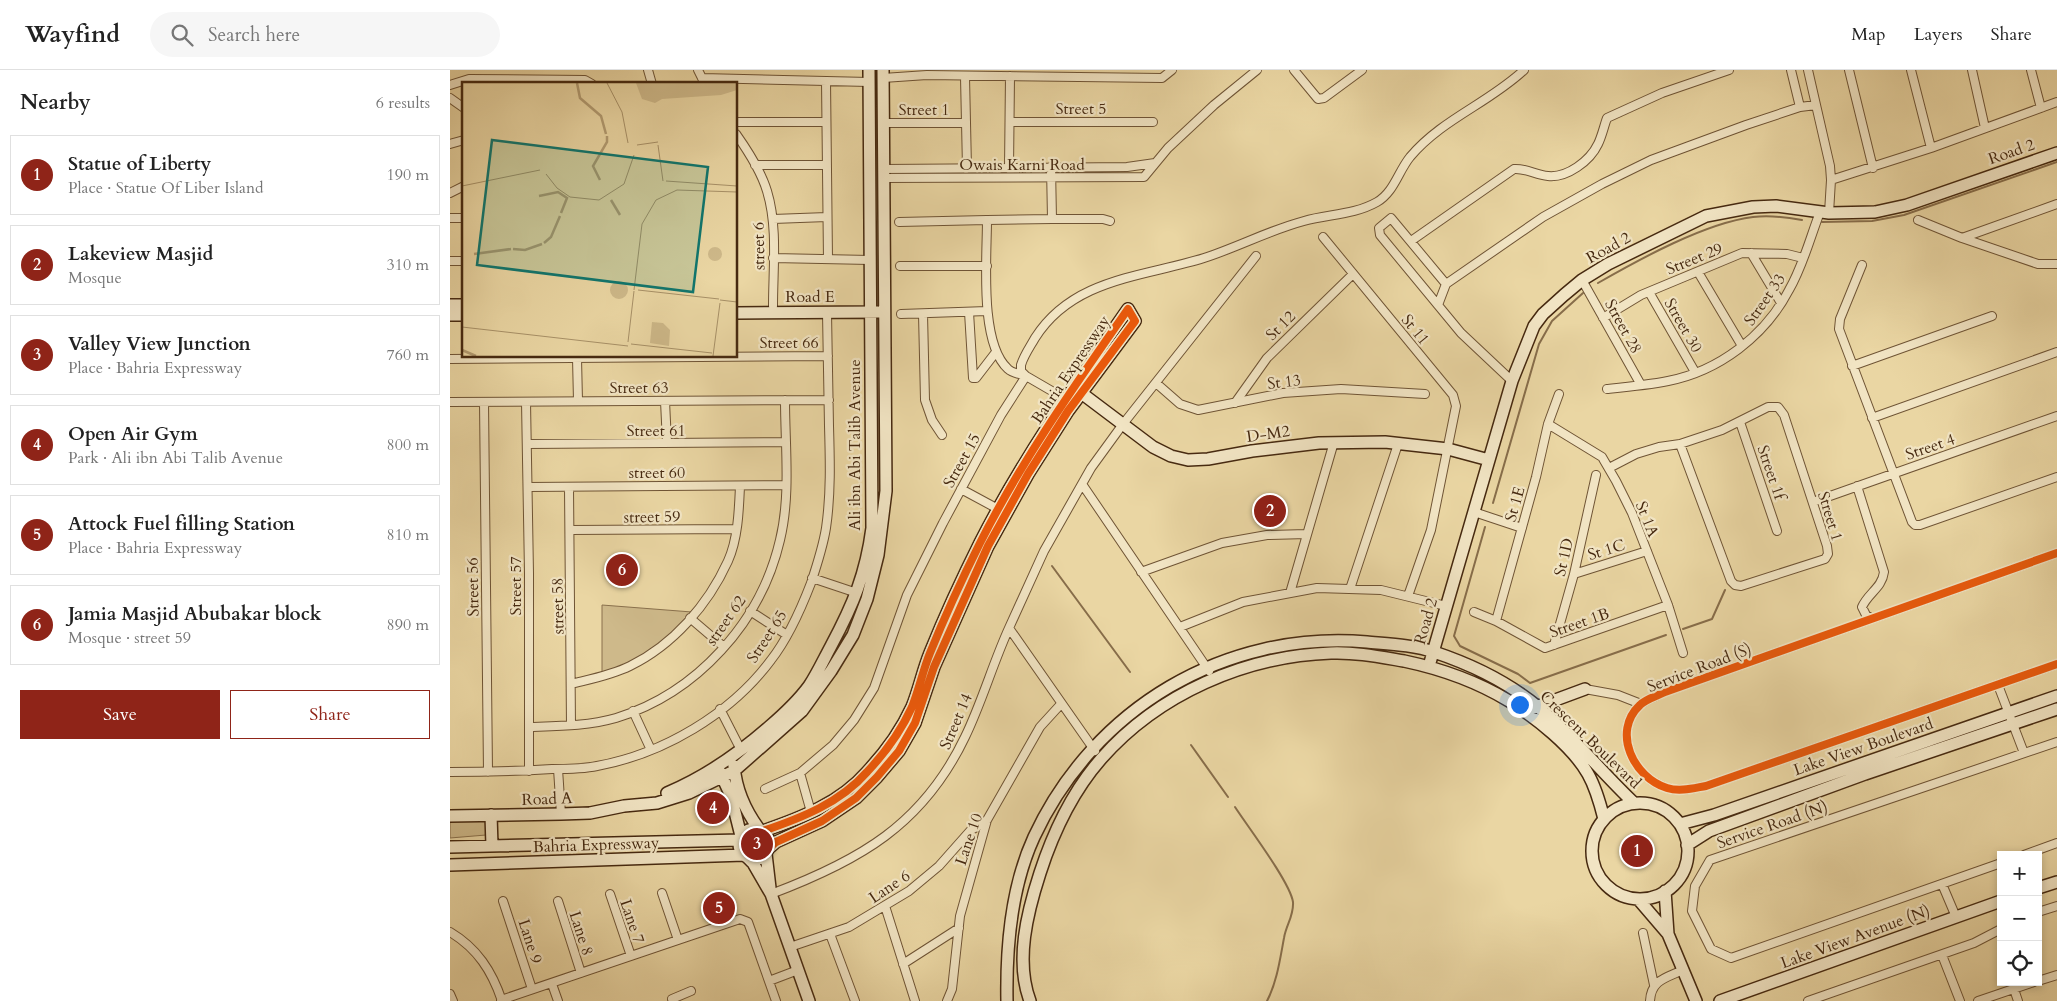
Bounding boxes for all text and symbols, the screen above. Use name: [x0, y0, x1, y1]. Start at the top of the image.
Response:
search box: [150, 12, 500, 57]
text: Wayfind: [25, 18, 120, 51]
icon: search: [168, 21, 196, 49]
text: Search here: [208, 22, 300, 48]
text: Map: [1851, 22, 1886, 47]
text: Layers: [1914, 22, 1963, 47]
text: Share: [1991, 22, 2032, 47]
inset map: [462, 82, 738, 358]
text: Nearby: [20, 88, 91, 117]
text: 6 results: [376, 92, 430, 114]
street label: Street 5: [1056, 98, 1106, 120]
street label: Street 1: [899, 99, 949, 121]
street label: Road 2: [1985, 134, 2037, 170]
text: Statue of Liberty: [68, 151, 211, 177]
street label: Owais Karni Road: [959, 154, 1085, 176]
text: 1: [33, 164, 41, 186]
text: 190 m: [387, 164, 429, 186]
text: Place · Statue Of Liber Island: [68, 177, 264, 199]
street label: street 6: [748, 222, 770, 270]
street label: Road 2: [1582, 227, 1635, 269]
street label: Street 29: [1663, 238, 1726, 280]
text: Lakeview Masjid: [68, 241, 213, 267]
text: 2: [33, 254, 41, 276]
text: 310 m: [387, 254, 429, 276]
text: Mosque: [68, 267, 122, 289]
street label: Street 33: [1739, 269, 1791, 330]
street label: Road E: [785, 286, 835, 308]
street label: Street 30: [1659, 294, 1707, 357]
street label: Street 28: [1599, 295, 1647, 358]
street label: St 12: [1261, 306, 1300, 345]
street label: St 11: [1396, 310, 1434, 350]
street label: Bahria Expressway: [1026, 311, 1116, 428]
text: Valley View Junction: [68, 331, 251, 357]
street label: Street 66: [759, 332, 819, 354]
text: 3: [33, 344, 41, 366]
text: 760 m: [387, 344, 429, 366]
text: Place · Bahria Expressway: [68, 357, 242, 379]
street label: Ali ibn Abi Talib Avenue: [844, 359, 866, 531]
street label: St 13: [1266, 369, 1302, 395]
street label: Street 63: [609, 377, 669, 399]
street label: Street 61: [626, 420, 686, 442]
street label: D-M2: [1245, 420, 1291, 448]
text: Open Air Gym: [68, 421, 198, 447]
street label: Street 4: [1903, 428, 1958, 466]
street label: Street 15: [938, 429, 986, 492]
text: 4: [33, 434, 41, 456]
text: 800 m: [387, 434, 429, 456]
street label: Street 1f: [1752, 442, 1792, 505]
text: Park · Ali ibn Abi Talib Avenue: [68, 447, 283, 469]
street label: street 60: [629, 462, 685, 484]
street label: St 1E: [1500, 484, 1530, 524]
street label: Street 1: [1812, 489, 1848, 544]
pin: 2: [1254, 492, 1286, 530]
street label: St 1A: [1630, 498, 1664, 541]
street label: street 59: [624, 506, 680, 528]
text: Attock Fuel filling Station: [68, 511, 295, 537]
text: 5: [33, 524, 41, 546]
text: 810 m: [387, 524, 429, 546]
street label: St 1C: [1585, 534, 1628, 566]
street label: St 1D: [1549, 536, 1579, 578]
text: Place · Bahria Expressway: [68, 537, 242, 559]
pin: 6: [606, 551, 638, 589]
street label: Street 57: [505, 556, 527, 616]
street label: Street 56: [461, 557, 485, 617]
street label: street 58: [547, 578, 569, 634]
street label: street 62: [701, 591, 751, 650]
street label: Road 2: [1409, 595, 1443, 647]
text: Jamia Masjid Abubakar block: [68, 601, 322, 627]
street label: Street 1B: [1546, 602, 1612, 643]
street label: Street 65: [741, 606, 792, 667]
text: 6: [33, 614, 41, 636]
text: 890 m: [387, 614, 429, 636]
text: Mosque · street 59: [68, 627, 191, 649]
street label: Service Road (S): [1644, 638, 1755, 698]
street label: Crescent Boulevard: [1535, 686, 1646, 794]
button: Save: [20, 690, 220, 739]
button: Share: [230, 690, 430, 739]
street label: Street 14: [934, 690, 978, 753]
your location: [1507, 692, 1533, 718]
street label: Lake View Boulevard: [1791, 713, 1937, 781]
street label: Road A: [521, 787, 573, 811]
pin: 4: [697, 789, 729, 827]
street label: Service Road (N): [1714, 796, 1831, 854]
street label: Lane 10: [950, 810, 988, 868]
pin: 3: [741, 825, 773, 863]
street label: Bahria Expressway: [532, 832, 660, 858]
pin: 1: [1621, 832, 1653, 870]
map controls: [1997, 851, 2042, 986]
button: +: [1997, 851, 2042, 896]
street label: Lane 6: [865, 865, 915, 909]
pin: 5: [703, 889, 735, 927]
street label: Lane 7: [614, 896, 650, 946]
button: −: [1997, 896, 2042, 941]
street label: Lake View Avenue (N): [1778, 900, 1933, 974]
street label: Lane 8: [564, 908, 599, 958]
street label: Lane 9: [513, 916, 548, 966]
button: locate: [1997, 941, 2042, 986]

